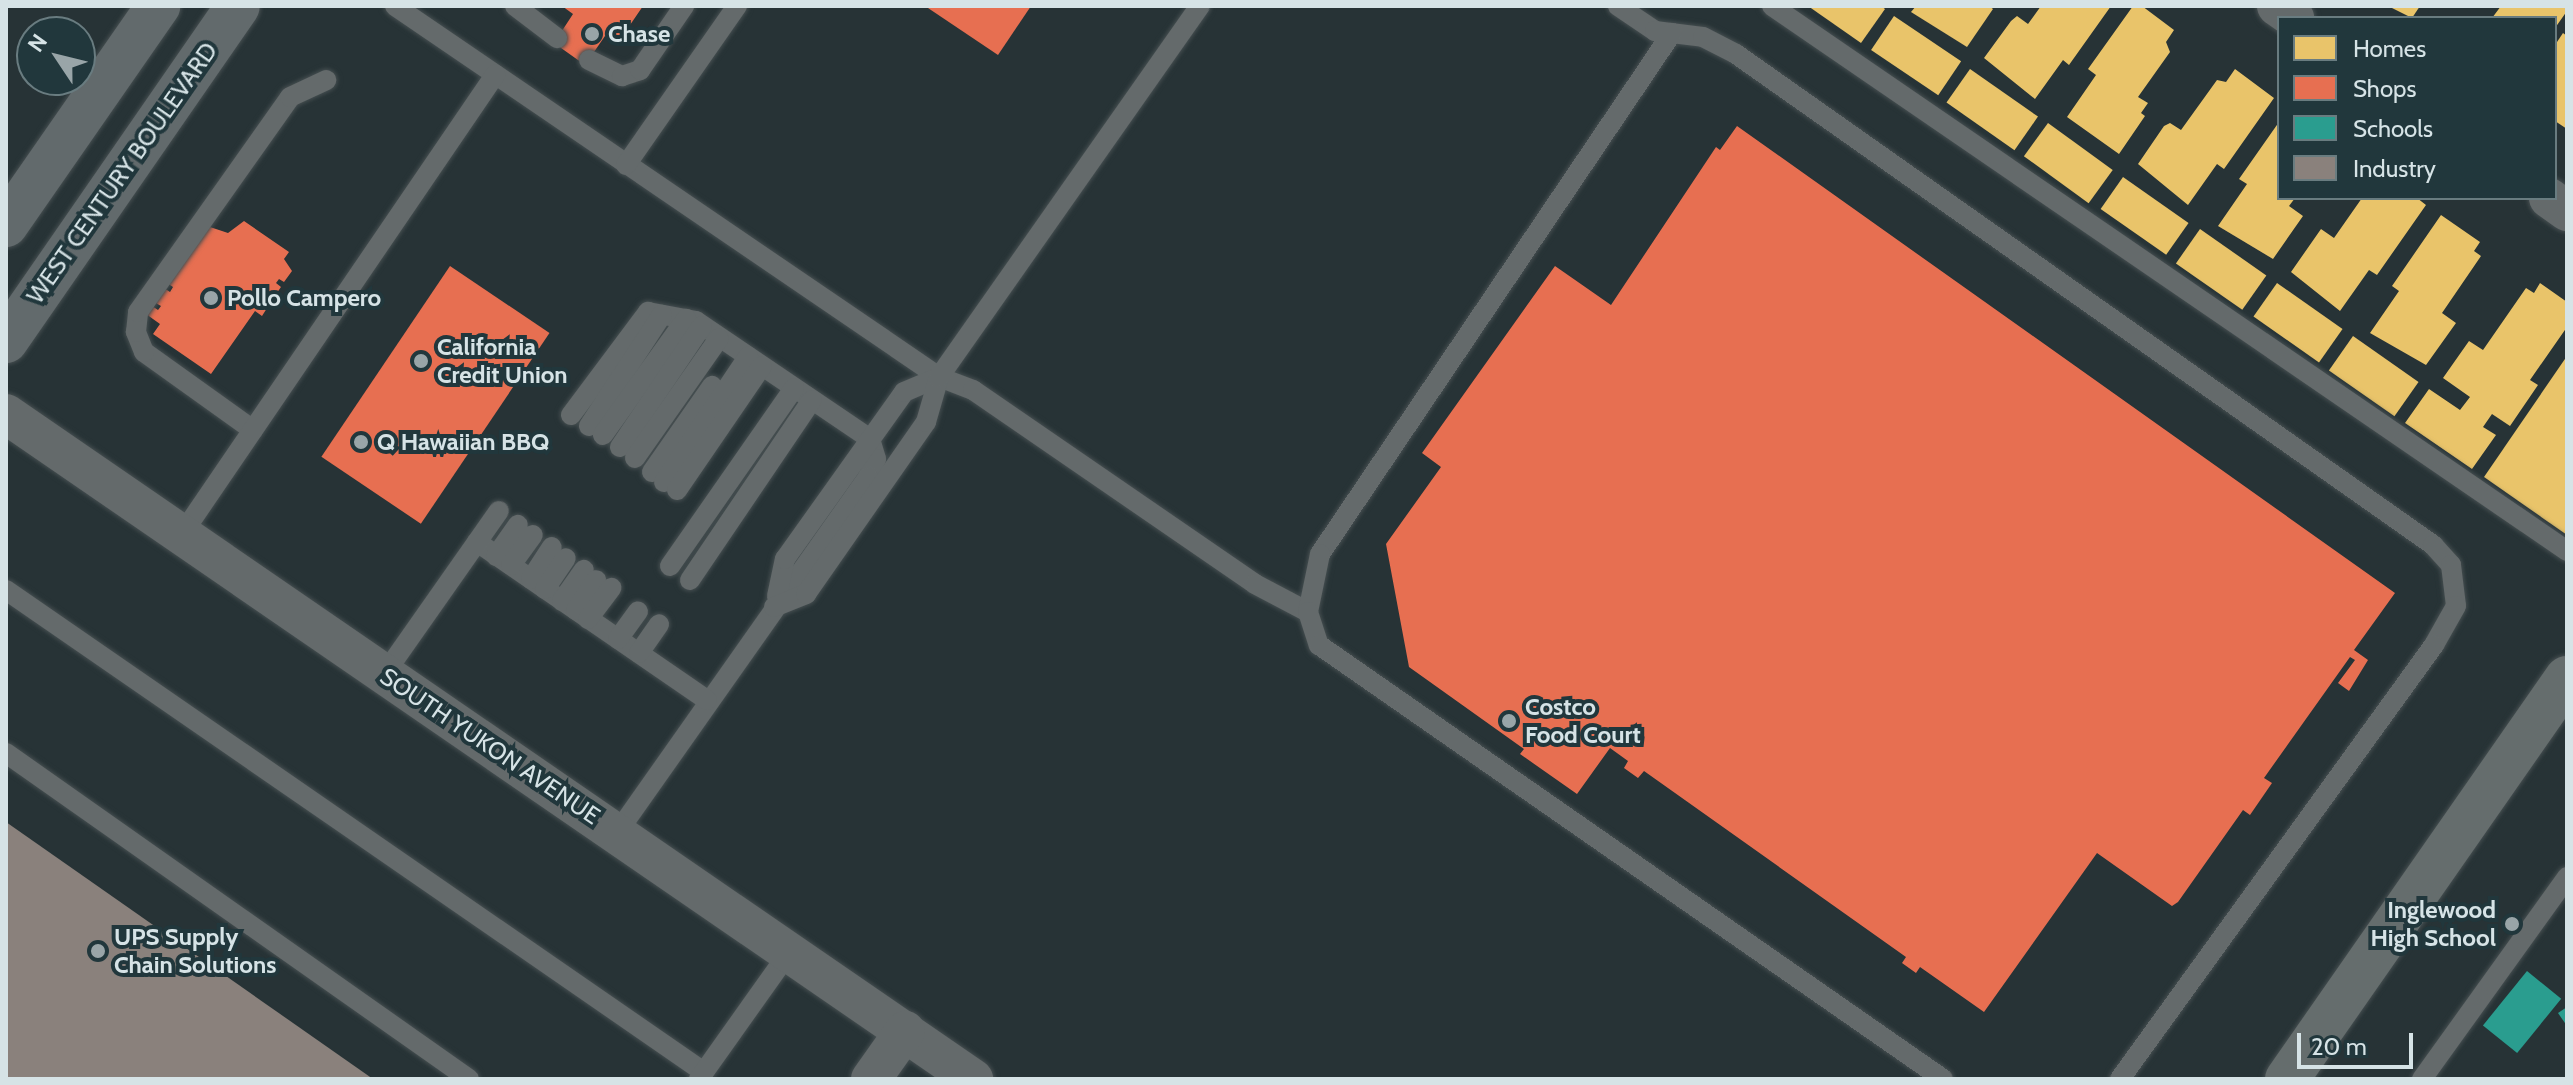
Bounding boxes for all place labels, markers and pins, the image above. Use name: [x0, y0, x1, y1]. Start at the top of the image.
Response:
place label: Chase: [608, 20, 670, 48]
marker: Chase: [583, 25, 601, 43]
place label: Pollo Campero: [227, 284, 381, 312]
marker: Pollo Campero: [202, 289, 220, 307]
place label: California Credit Union: [437, 333, 568, 389]
marker: California Credit Union: [412, 352, 430, 370]
place label: Q Hawaiian BBQ: [377, 428, 549, 456]
marker: Q Hawaiian BBQ: [352, 433, 370, 451]
place label: Costco Food Court: [1525, 693, 1641, 749]
marker: Costco Food Court: [1500, 712, 1518, 730]
place label: Inglewood High School: [2371, 896, 2496, 952]
marker: Inglewood High School: [2503, 915, 2521, 933]
place label: UPS Supply Chain Solutions: [114, 923, 276, 979]
marker: UPS Supply Chain Solutions: [89, 942, 107, 960]

